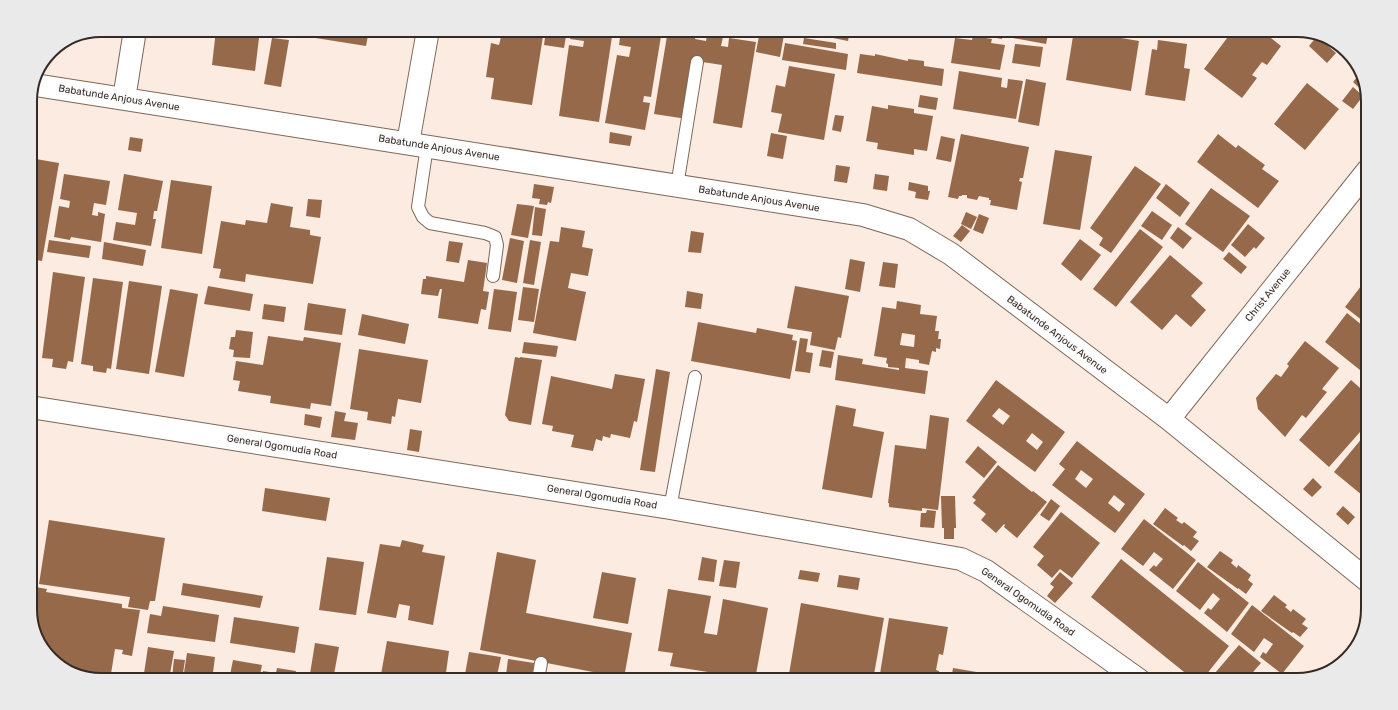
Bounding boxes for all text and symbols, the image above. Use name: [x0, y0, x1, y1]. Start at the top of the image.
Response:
street label: Babatunde Anjous Avenue: [57, 82, 181, 114]
street label: Babatunde Anjous Avenue: [377, 132, 501, 164]
street label: Babatunde Anjous Avenue: [697, 183, 821, 215]
street label: Christ Avenue: [1243, 266, 1293, 324]
street label: Babatunde Anjous Avenue: [1004, 293, 1110, 377]
street label: General Ogomudia Road: [226, 432, 338, 462]
street label: General Ogomudia Road: [546, 482, 658, 512]
street label: General Ogomudia Road: [979, 565, 1077, 639]

